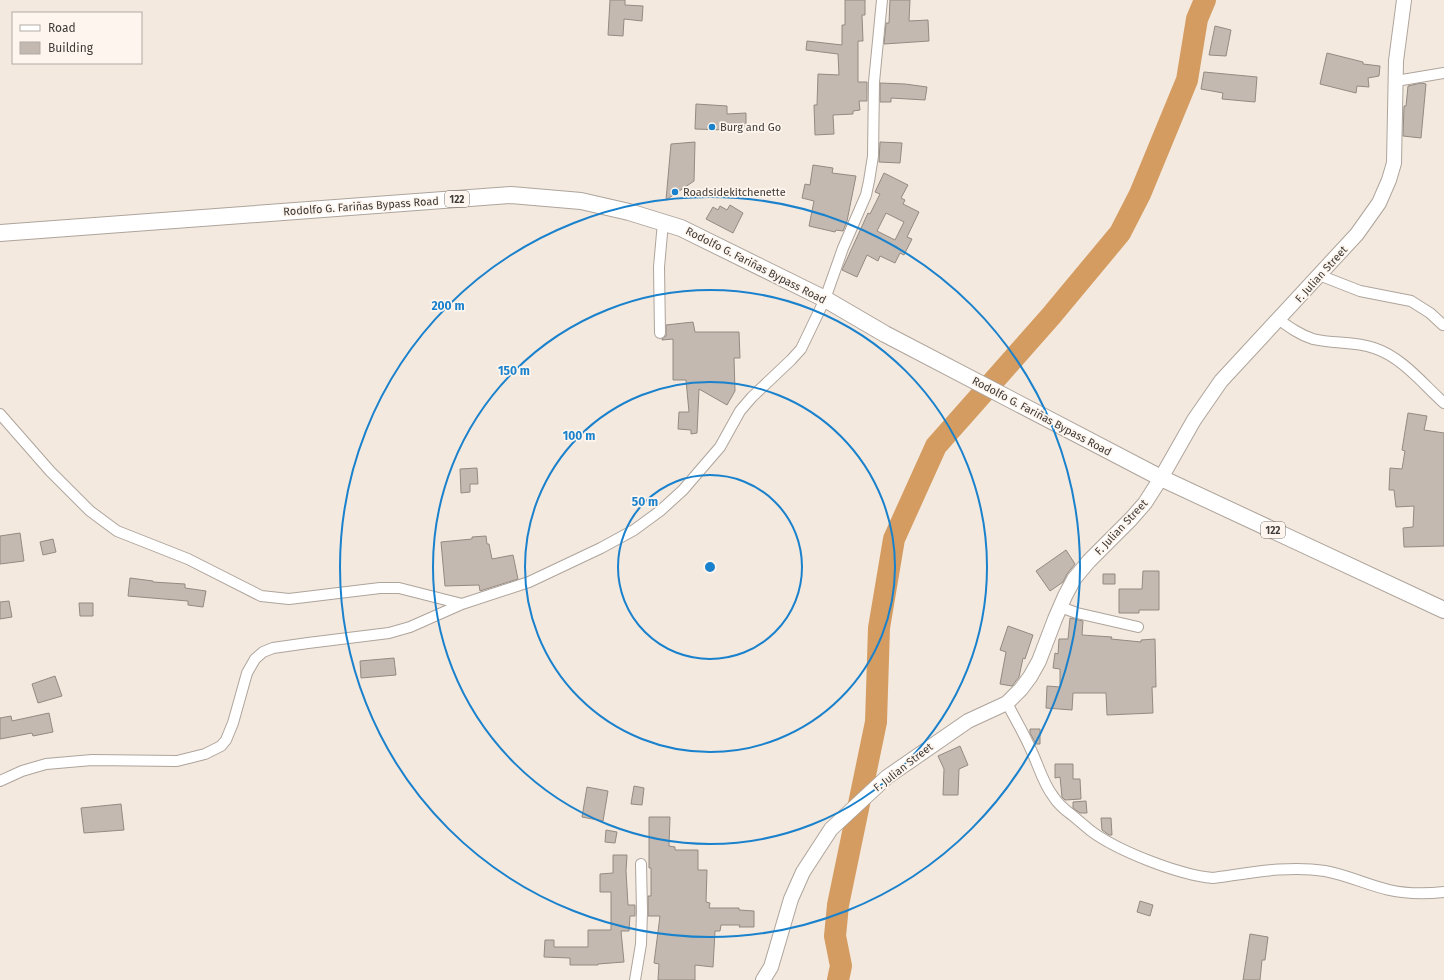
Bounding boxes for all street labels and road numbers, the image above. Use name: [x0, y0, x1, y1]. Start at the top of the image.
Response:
road number: 122: [445, 191, 469, 207]
street label: Rodolfo G. Fariñas Bypass Road: [283, 195, 439, 218]
street label: Rodolfo G. Fariñas Bypass Road: [683, 224, 828, 307]
street label: F. Julian Street: [1293, 243, 1350, 305]
street label: Rodolfo G. Fariñas Bypass Road: [970, 374, 1114, 459]
street label: F. Julian Street: [1092, 497, 1150, 558]
road number: 122: [1261, 522, 1285, 538]
street label: F. Julian Street: [871, 740, 935, 794]

